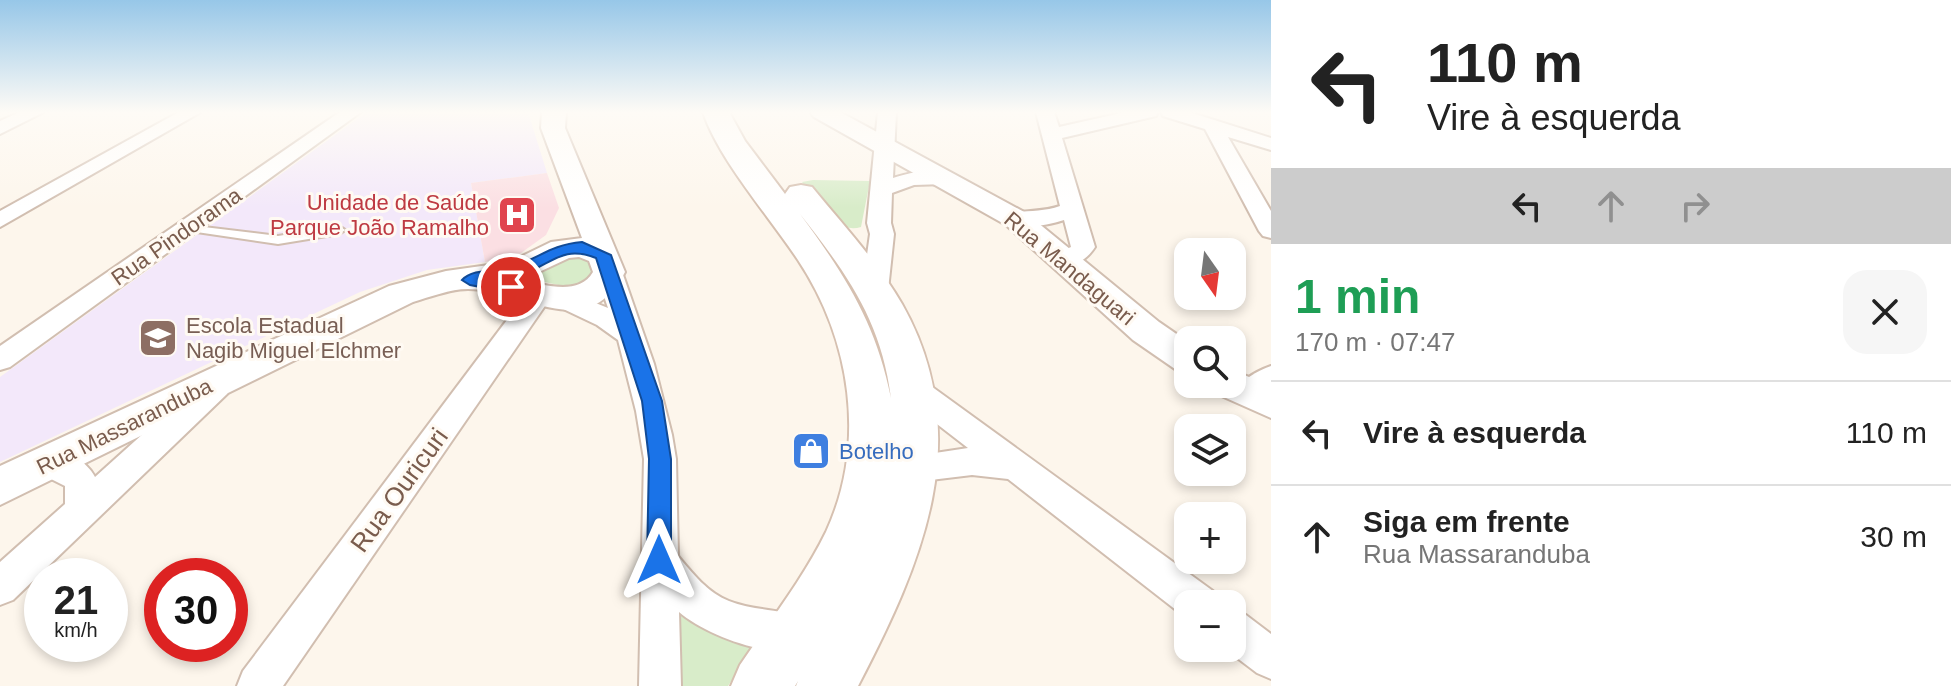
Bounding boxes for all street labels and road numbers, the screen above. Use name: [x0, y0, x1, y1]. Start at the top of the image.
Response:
street label: Rua Pindorama: [107, 182, 247, 290]
street label: Rua Mandaguari: [999, 207, 1140, 330]
street label: Rua Massaranduba: [32, 373, 217, 480]
street label: Rua Ouricuri: [344, 422, 454, 558]

